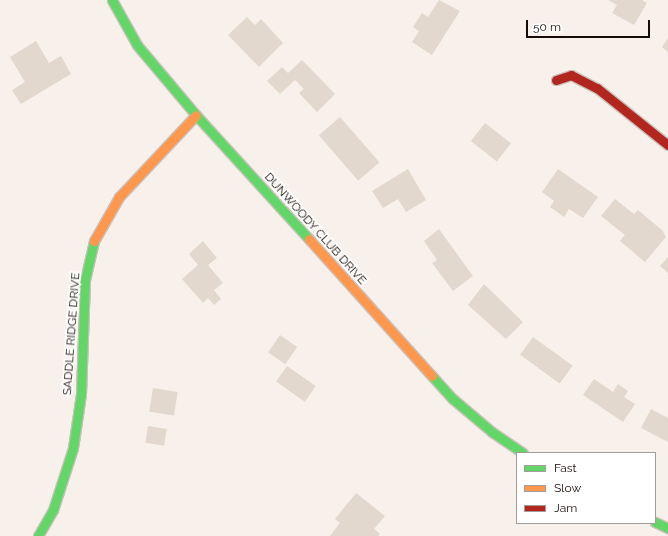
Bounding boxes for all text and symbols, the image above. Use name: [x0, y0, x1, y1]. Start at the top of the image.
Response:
scale bar: [528, 12, 652, 38]
text: 50 m: [533, 20, 561, 34]
street label: DUNWOODY CLUB DRIVE: [261, 170, 369, 288]
street label: SADDLE RIDGE DRIVE: [61, 272, 83, 396]
legend: [516, 452, 656, 524]
text: Fast: [554, 461, 577, 475]
text: Slow: [554, 481, 581, 495]
text: Jam: [554, 501, 577, 515]

